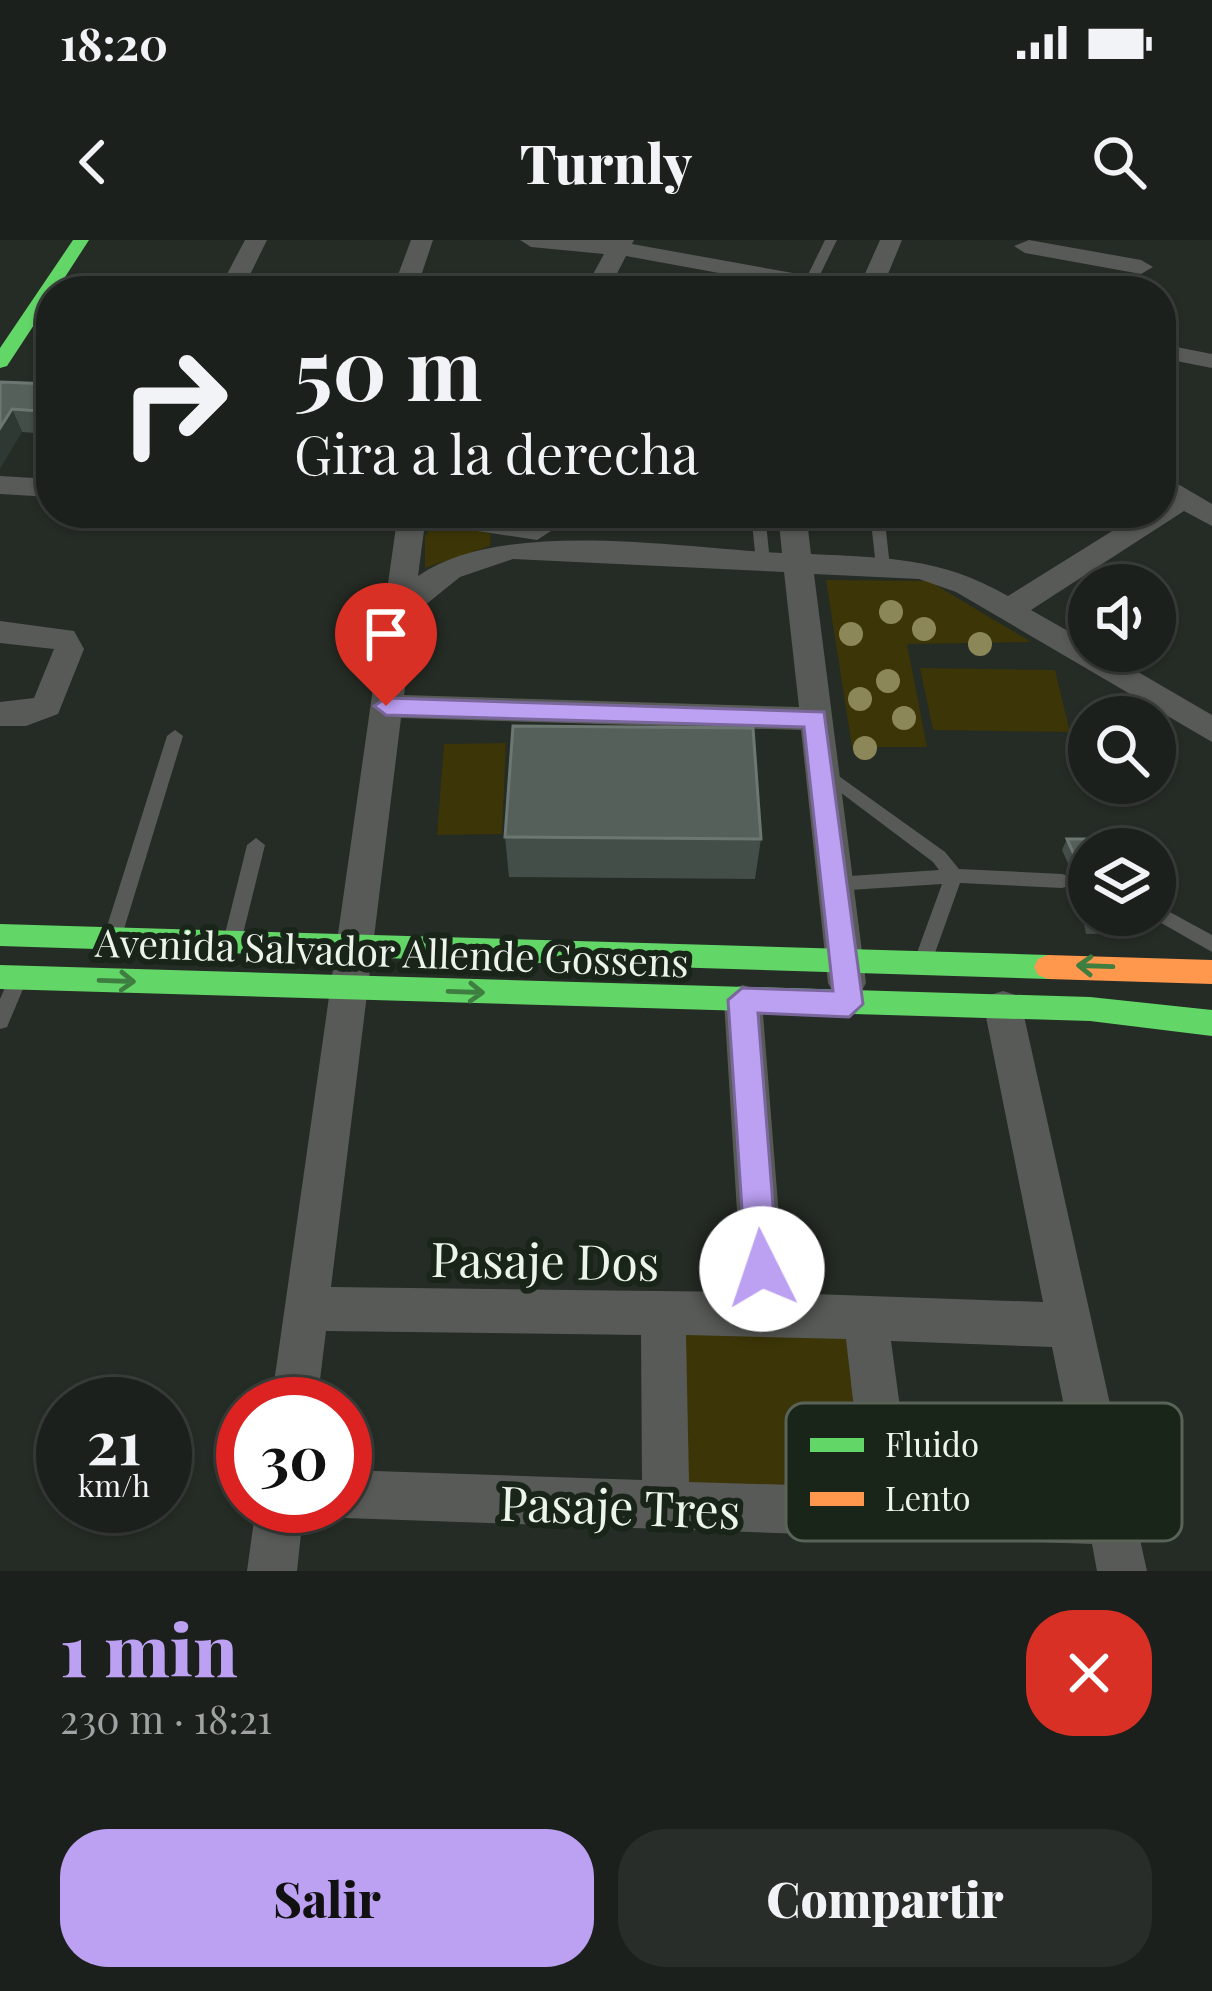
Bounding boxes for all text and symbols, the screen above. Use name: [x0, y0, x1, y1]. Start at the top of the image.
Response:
text: 18:20: [60, 12, 168, 72]
text: Turnly: [520, 126, 692, 198]
icon: back: [60, 129, 126, 195]
icon: search: [1086, 129, 1152, 195]
text: 50 m: [294, 310, 482, 422]
icon: right: [96, 324, 252, 480]
text: Gira a la derecha: [294, 417, 699, 489]
map controls: [1068, 564, 1176, 936]
button: sound: [1068, 564, 1176, 672]
pin: [335, 583, 437, 706]
icon: arrive: [353, 601, 419, 667]
button: search: [1068, 696, 1176, 804]
button: layers: [1068, 828, 1176, 936]
street label: Avenida Salvador Allende Gossens: [93, 915, 690, 987]
one-way arrow: [1076, 955, 1115, 978]
one-way arrow: [97, 970, 136, 993]
one-way arrow: [446, 981, 485, 1004]
position arrow: [699, 1206, 825, 1332]
street label: Pasaje Dos: [430, 1225, 660, 1293]
speed limit sign: 30: [216, 1377, 372, 1533]
text: 21: [87, 1400, 141, 1480]
legend: [786, 1403, 1182, 1541]
text: Fluido: [885, 1421, 979, 1465]
text: km/h: [78, 1465, 150, 1505]
street label: Pasaje Tres: [499, 1469, 741, 1541]
text: Lento: [885, 1475, 971, 1519]
text: 1 min: [60, 1599, 238, 1695]
button: close: [1026, 1610, 1152, 1736]
text: 230 m · 18:21: [60, 1692, 272, 1744]
button: Salir: [60, 1829, 594, 1967]
button: Compartir: [618, 1829, 1152, 1967]

